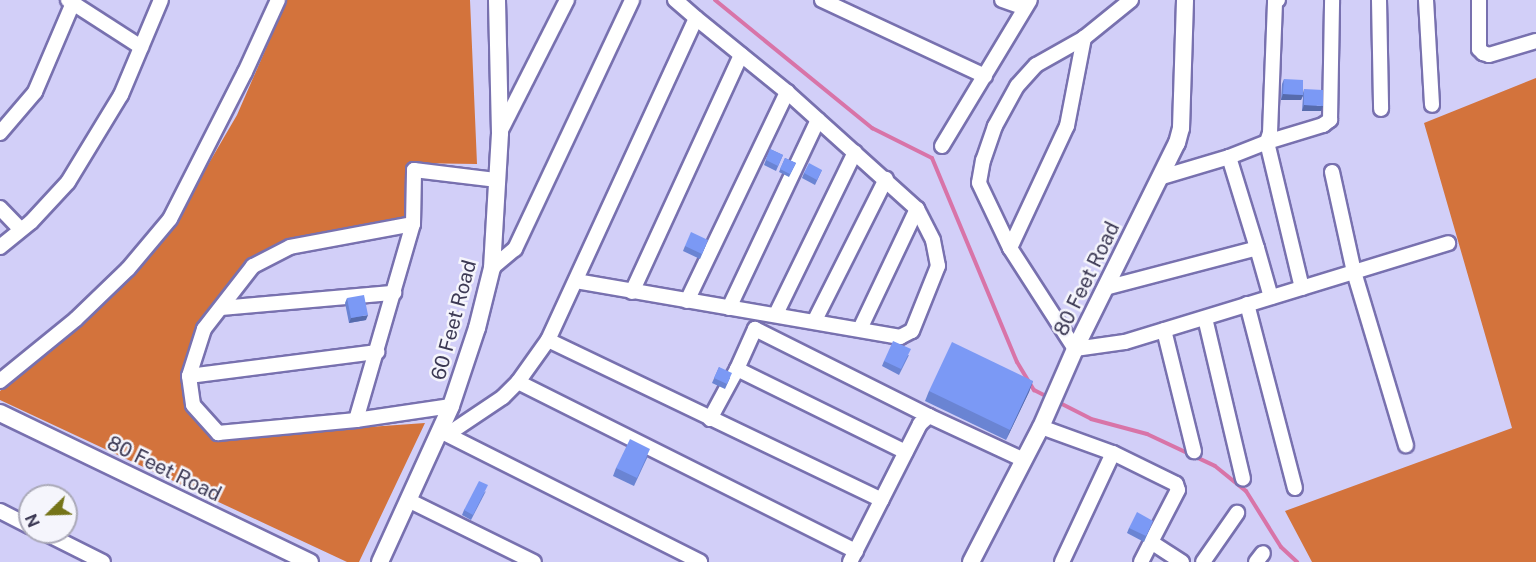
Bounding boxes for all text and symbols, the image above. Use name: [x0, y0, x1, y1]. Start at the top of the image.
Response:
street label: 80 Feet Road: [1049, 218, 1125, 340]
street label: 60 Feet Road: [426, 257, 482, 383]
street label: 80 Feet Road: [103, 431, 225, 507]
north arrow: [18, 484, 78, 544]
text: N: [22, 511, 44, 530]

